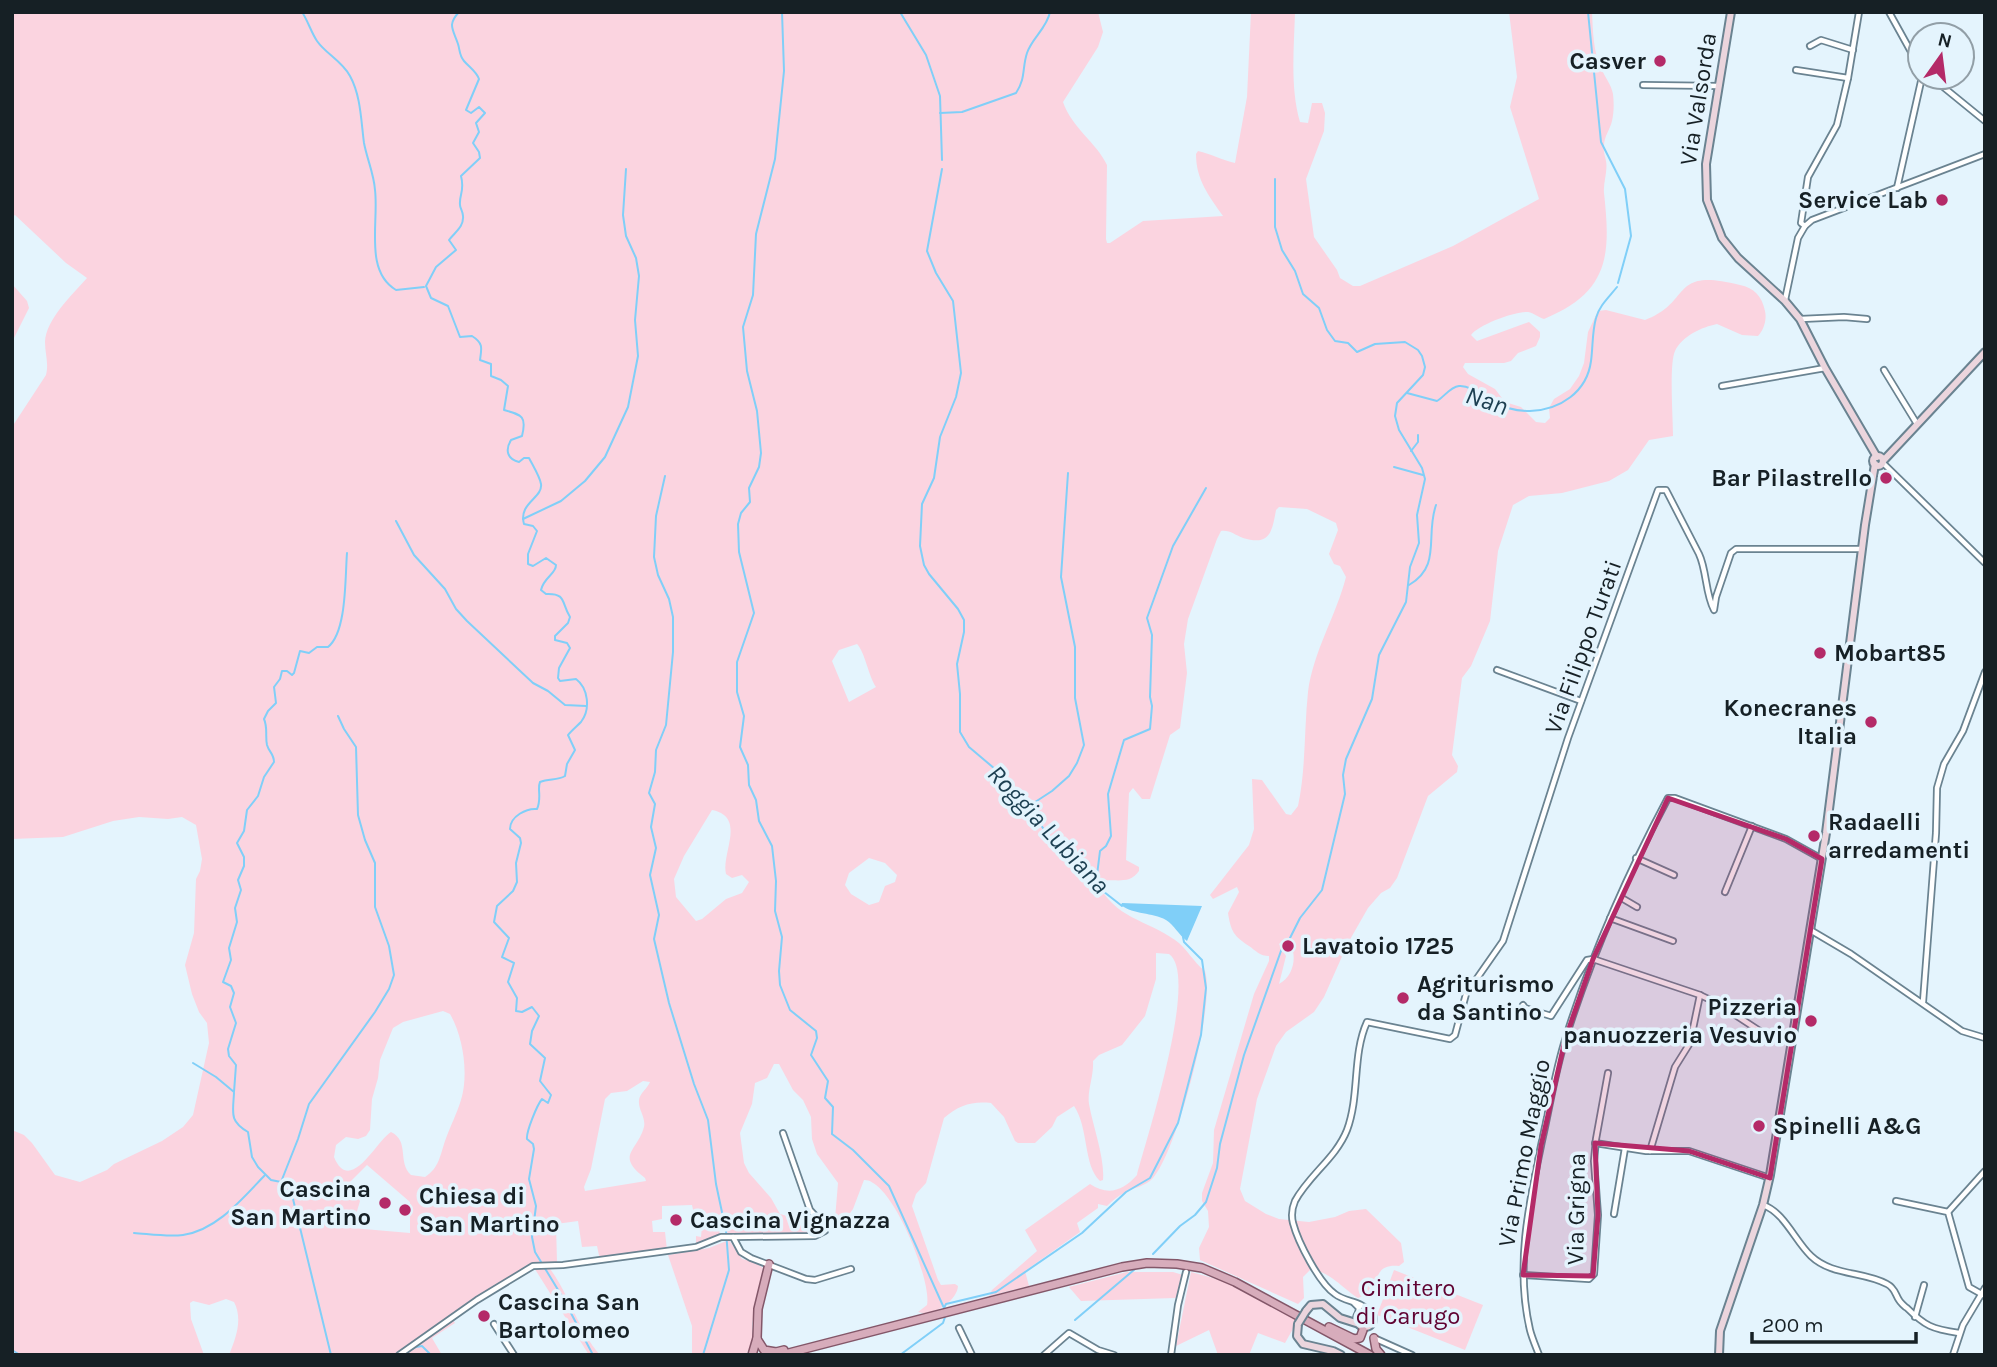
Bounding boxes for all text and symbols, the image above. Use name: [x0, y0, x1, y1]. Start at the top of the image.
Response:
north arrow: [1906, 21, 1976, 91]
text: N: [1936, 28, 1954, 53]
street label: Via Valsorda: [1674, 31, 1722, 167]
place label: Casver: [1569, 47, 1647, 75]
marker: Casver: [1652, 53, 1668, 69]
place label: Service Lab: [1798, 186, 1928, 214]
marker: Service Lab: [1934, 192, 1950, 208]
water label: Nan: [1461, 379, 1512, 422]
place label: Bar Pilastrello: [1711, 464, 1872, 492]
marker: Bar Pilastrello: [1878, 470, 1894, 486]
street label: Via Filippo Turati: [1539, 556, 1627, 738]
place label: Mobart85: [1834, 639, 1946, 667]
marker: Mobart85: [1812, 645, 1828, 661]
place label: Konecranes Italia: [1724, 694, 1857, 750]
marker: Konecranes Italia: [1863, 714, 1879, 730]
water label: Roggia Lubiana: [981, 758, 1116, 900]
place label: Radaelli arredamenti: [1828, 808, 1970, 864]
marker: Radaelli arredamenti: [1806, 828, 1822, 844]
place label: Lavatoio 1725: [1302, 932, 1454, 960]
marker: Lavatoio 1725: [1280, 938, 1296, 954]
place label: Agriturismo da Santino: [1417, 970, 1554, 1026]
marker: Agriturismo da Santino: [1395, 990, 1411, 1006]
place label: Pizzeria panuozzeria Vesuvio: [1563, 993, 1797, 1049]
marker: Pizzeria panuozzeria Vesuvio: [1803, 1013, 1819, 1029]
street label: Via Primo Maggio: [1492, 1057, 1556, 1249]
place label: Spinelli A&G: [1773, 1112, 1921, 1140]
marker: Spinelli A&G: [1751, 1118, 1767, 1134]
street label: Via Grigna: [1561, 1153, 1591, 1265]
place label: Cascina San Martino: [230, 1175, 371, 1231]
place label: Chiesa di San Martino: [419, 1182, 560, 1238]
marker: Cascina San Martino: [377, 1195, 393, 1211]
marker: Chiesa di San Martino: [397, 1202, 413, 1218]
place label: Cascina Vignazza: [690, 1206, 891, 1234]
marker: Cascina Vignazza: [668, 1212, 684, 1228]
park label: Cimitero di Carugo: [1356, 1274, 1460, 1330]
place label: Cascina San Bartolomeo: [498, 1288, 640, 1344]
scale bar: [1752, 1300, 1916, 1344]
marker: Cascina San Bartolomeo: [476, 1308, 492, 1324]
text: 200 m: [1762, 1313, 1824, 1337]

